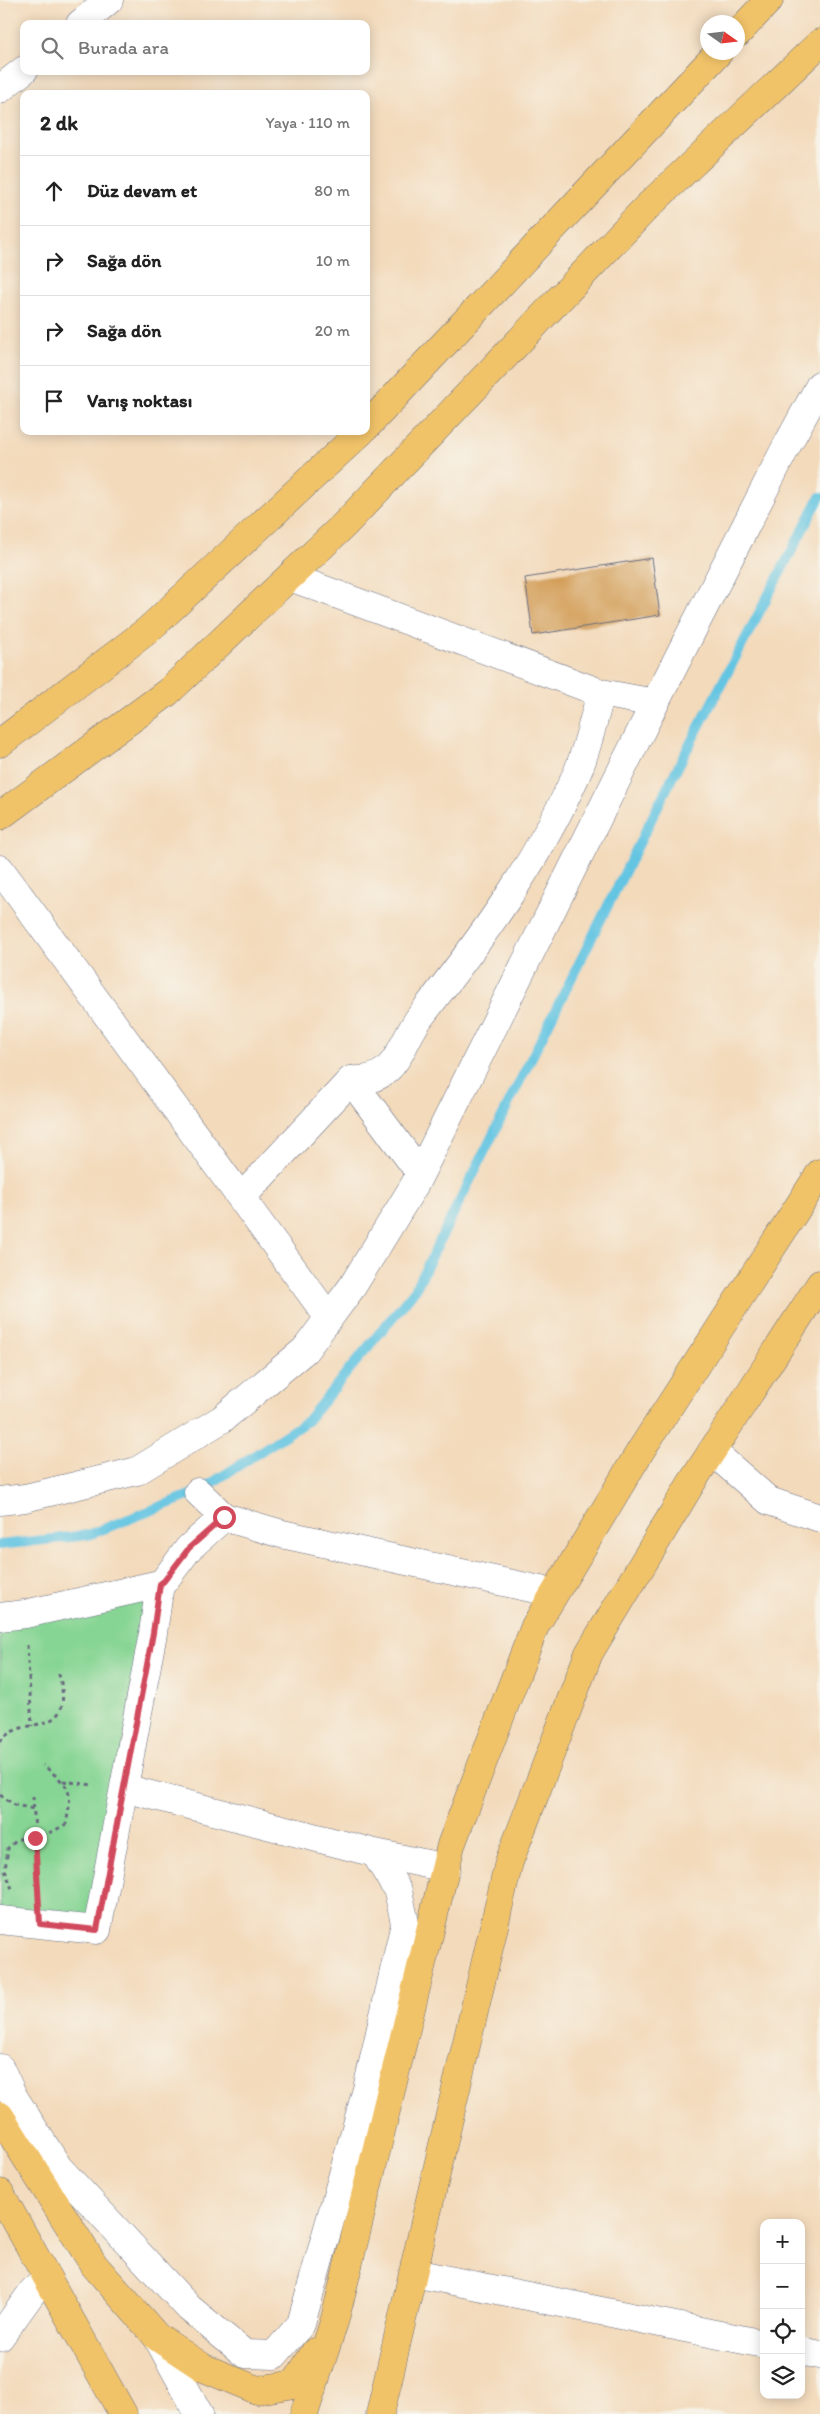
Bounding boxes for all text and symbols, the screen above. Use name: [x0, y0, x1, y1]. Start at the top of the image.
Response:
north arrow: [700, 15, 745, 60]
search box: [20, 20, 370, 75]
icon: search: [38, 34, 66, 62]
text: Burada ara: [78, 36, 169, 59]
text: 2 dk: [40, 110, 78, 135]
text: Yaya · 110 m: [266, 113, 350, 132]
icon: ahead: [40, 177, 68, 205]
text: Düz devam et: [87, 179, 197, 202]
text: 80 m: [314, 181, 350, 200]
icon: right: [40, 247, 68, 275]
text: Sağa dön: [87, 249, 161, 272]
text: 10 m: [316, 251, 350, 270]
icon: right: [40, 317, 68, 345]
text: Sağa dön: [87, 319, 161, 342]
text: 20 m: [315, 321, 350, 340]
icon: arrive: [40, 387, 68, 415]
text: Varış noktası: [87, 389, 192, 412]
route start: [213, 1506, 236, 1529]
route end: [24, 1827, 47, 1850]
map controls: [760, 2219, 805, 2399]
button: +: [760, 2219, 805, 2264]
button: −: [760, 2264, 805, 2309]
button: locate: [760, 2309, 805, 2354]
button: layers: [760, 2354, 805, 2399]

